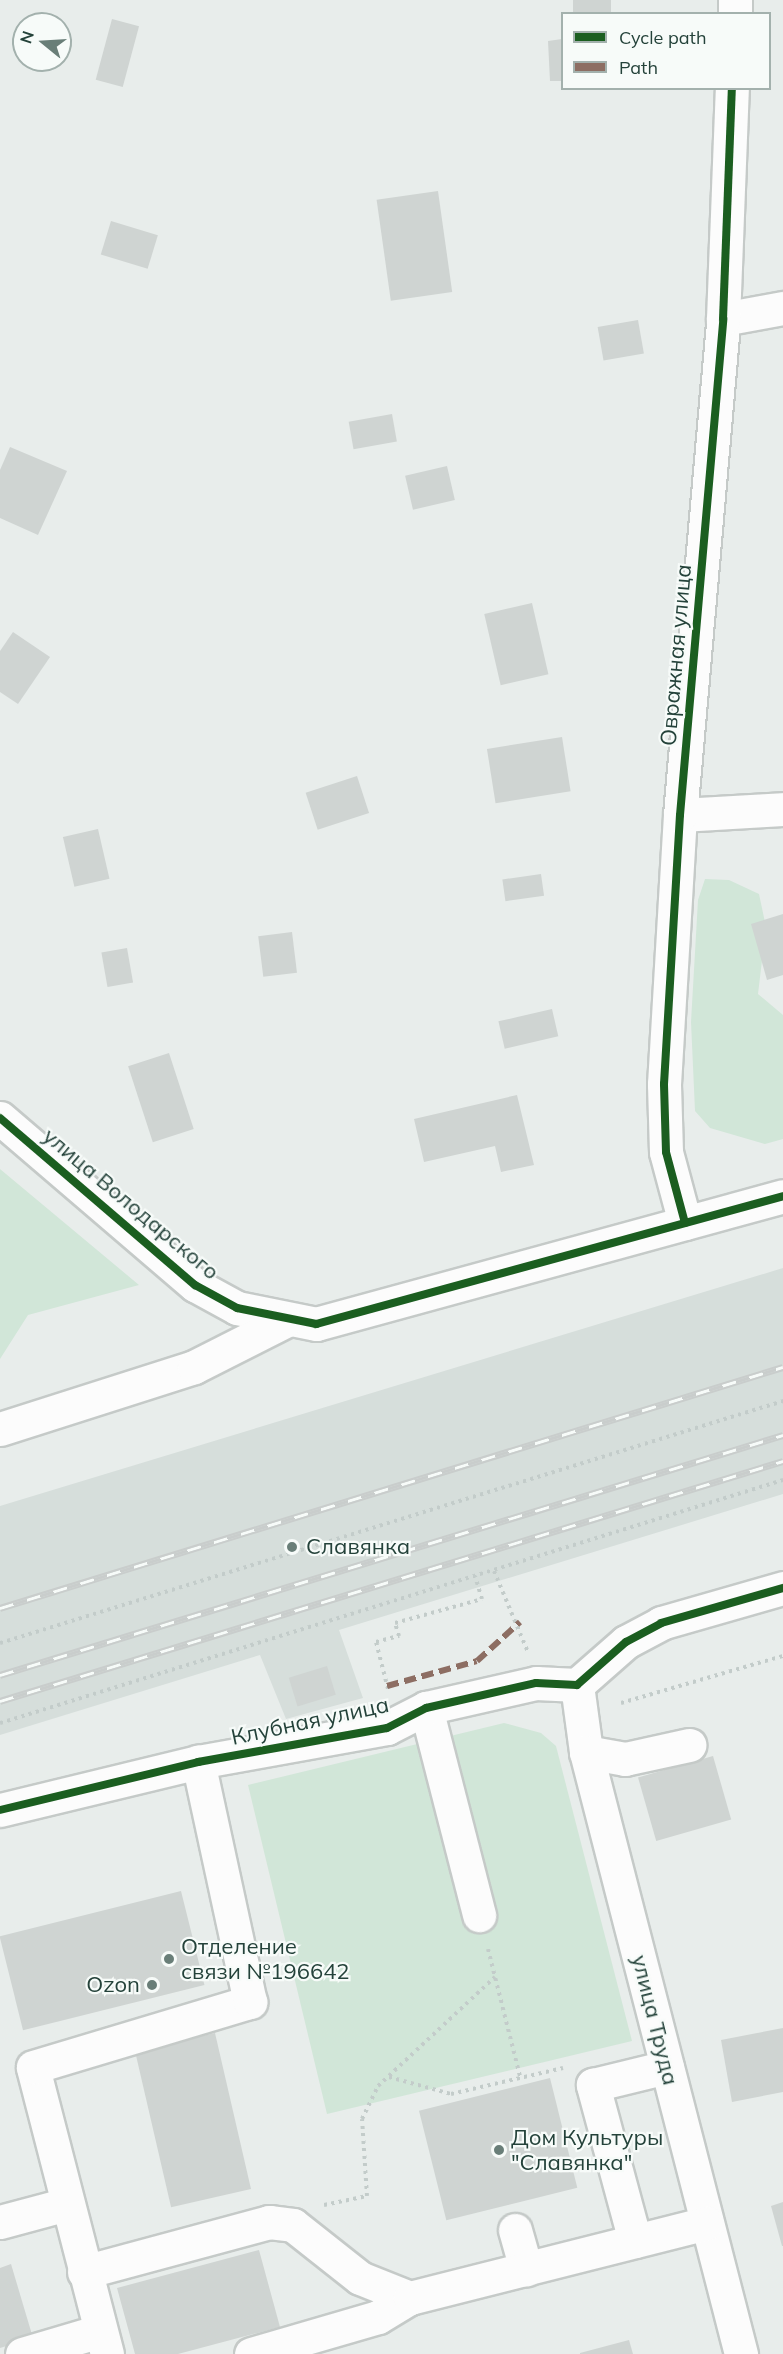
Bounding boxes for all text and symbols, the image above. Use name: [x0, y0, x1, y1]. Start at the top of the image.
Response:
north arrow: [12, 12, 72, 72]
legend: [561, 12, 771, 90]
text: Cycle path: [619, 26, 706, 49]
text: N: [15, 28, 38, 46]
text: Path: [619, 56, 658, 79]
street label: Овражная улица: [655, 563, 697, 747]
street label: улица Володарского: [38, 1123, 224, 1285]
place label: Славянка: [306, 1534, 410, 1560]
marker: Славянка: [283, 1538, 301, 1556]
street label: Клубная улица: [229, 1691, 391, 1751]
place label: Отделение связи №196642: [181, 1933, 350, 1984]
marker: Отделение связи №196642: [162, 1952, 176, 1966]
street label: улица Труда: [626, 1952, 684, 2088]
place label: Ozon: [86, 1972, 140, 1998]
marker: Ozon: [145, 1978, 159, 1992]
place label: Дом Культуры "Славянка": [511, 2124, 663, 2176]
marker: Дом Культуры "Славянка": [492, 2143, 506, 2157]

